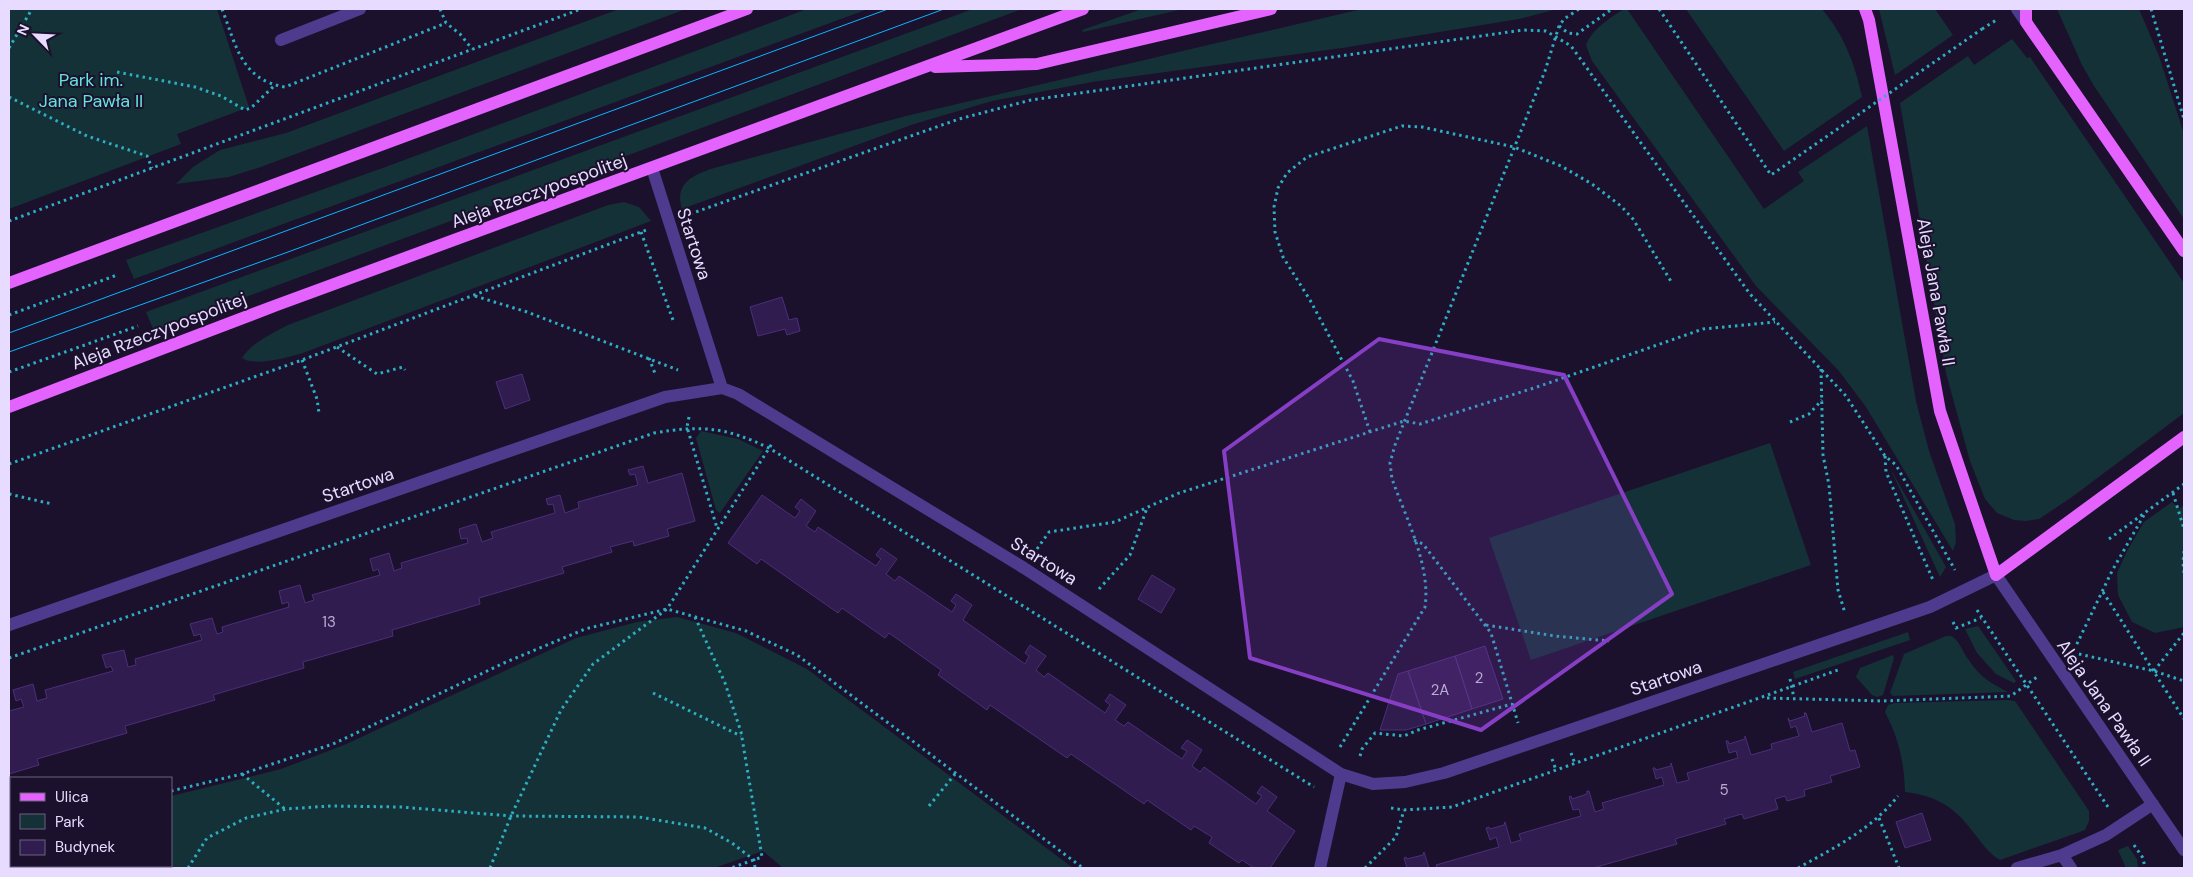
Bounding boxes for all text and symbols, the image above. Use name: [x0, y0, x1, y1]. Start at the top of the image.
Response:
north arrow: [10, 10, 60, 60]
text: N: [13, 21, 33, 38]
park label: Park im. Jana Pawła II: [39, 68, 143, 113]
street label: Aleja Rzeczypospolitej: [448, 148, 630, 234]
street label: Startowa: [671, 205, 717, 283]
street label: Aleja Jana Pawła II: [1911, 216, 1961, 368]
street label: Aleja Rzeczypospolitej: [68, 287, 250, 375]
street label: Startowa: [319, 462, 397, 508]
street label: Startowa: [1006, 531, 1082, 591]
house number: 13: [322, 612, 336, 632]
street label: Aleja Jana Pawła II: [2051, 635, 2157, 771]
street label: Startowa: [1627, 655, 1705, 701]
house number: 2: [1475, 668, 1483, 688]
house number: 2A: [1431, 680, 1449, 700]
legend: [10, 777, 172, 867]
house number: 5: [1719, 780, 1729, 800]
text: Ulica: [55, 787, 89, 807]
text: Park: [55, 812, 85, 832]
text: Budynek: [55, 837, 116, 857]

